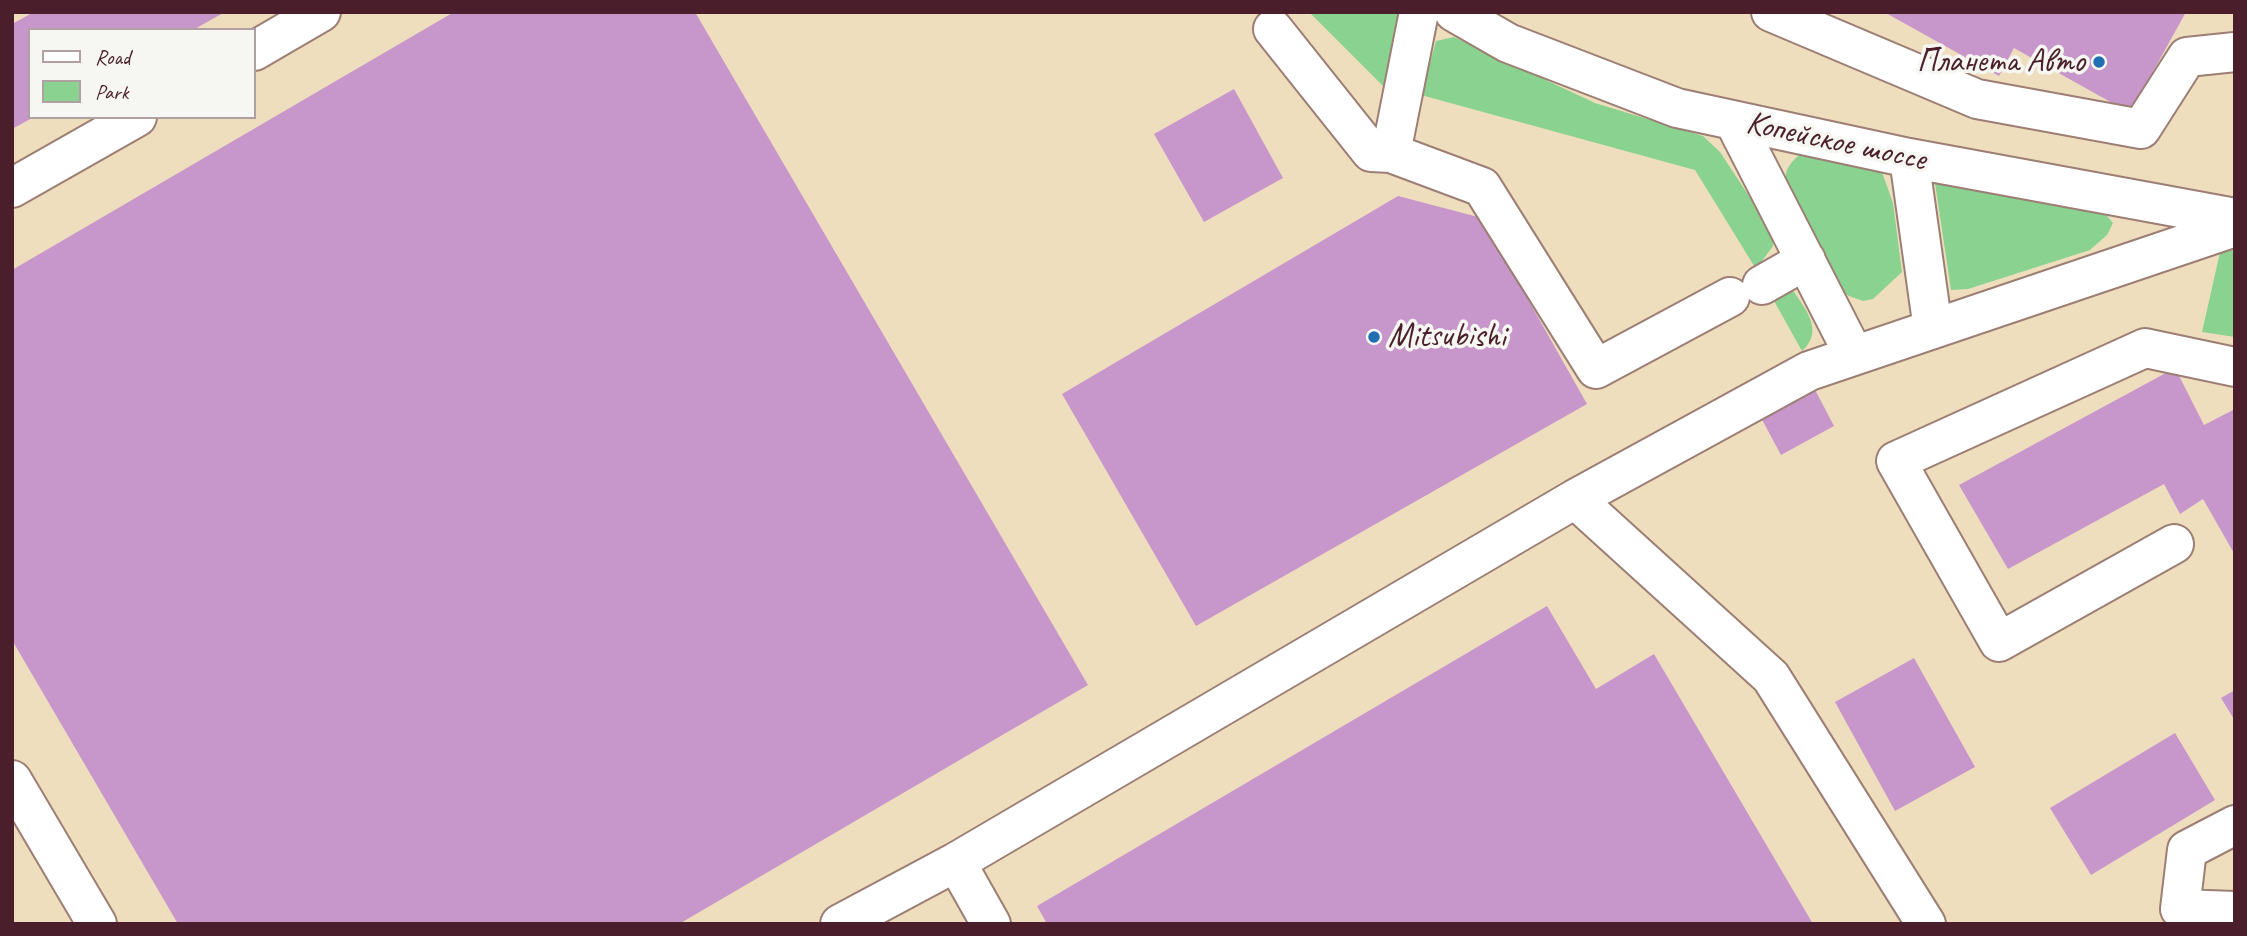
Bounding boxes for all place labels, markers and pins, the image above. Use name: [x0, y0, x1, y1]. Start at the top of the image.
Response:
place label: Планета Авто: [1917, 42, 2085, 82]
marker: Планета Авто: [2091, 54, 2107, 70]
place label: Mitsubishi: [1388, 317, 1506, 357]
marker: Mitsubishi: [1366, 329, 1382, 345]

